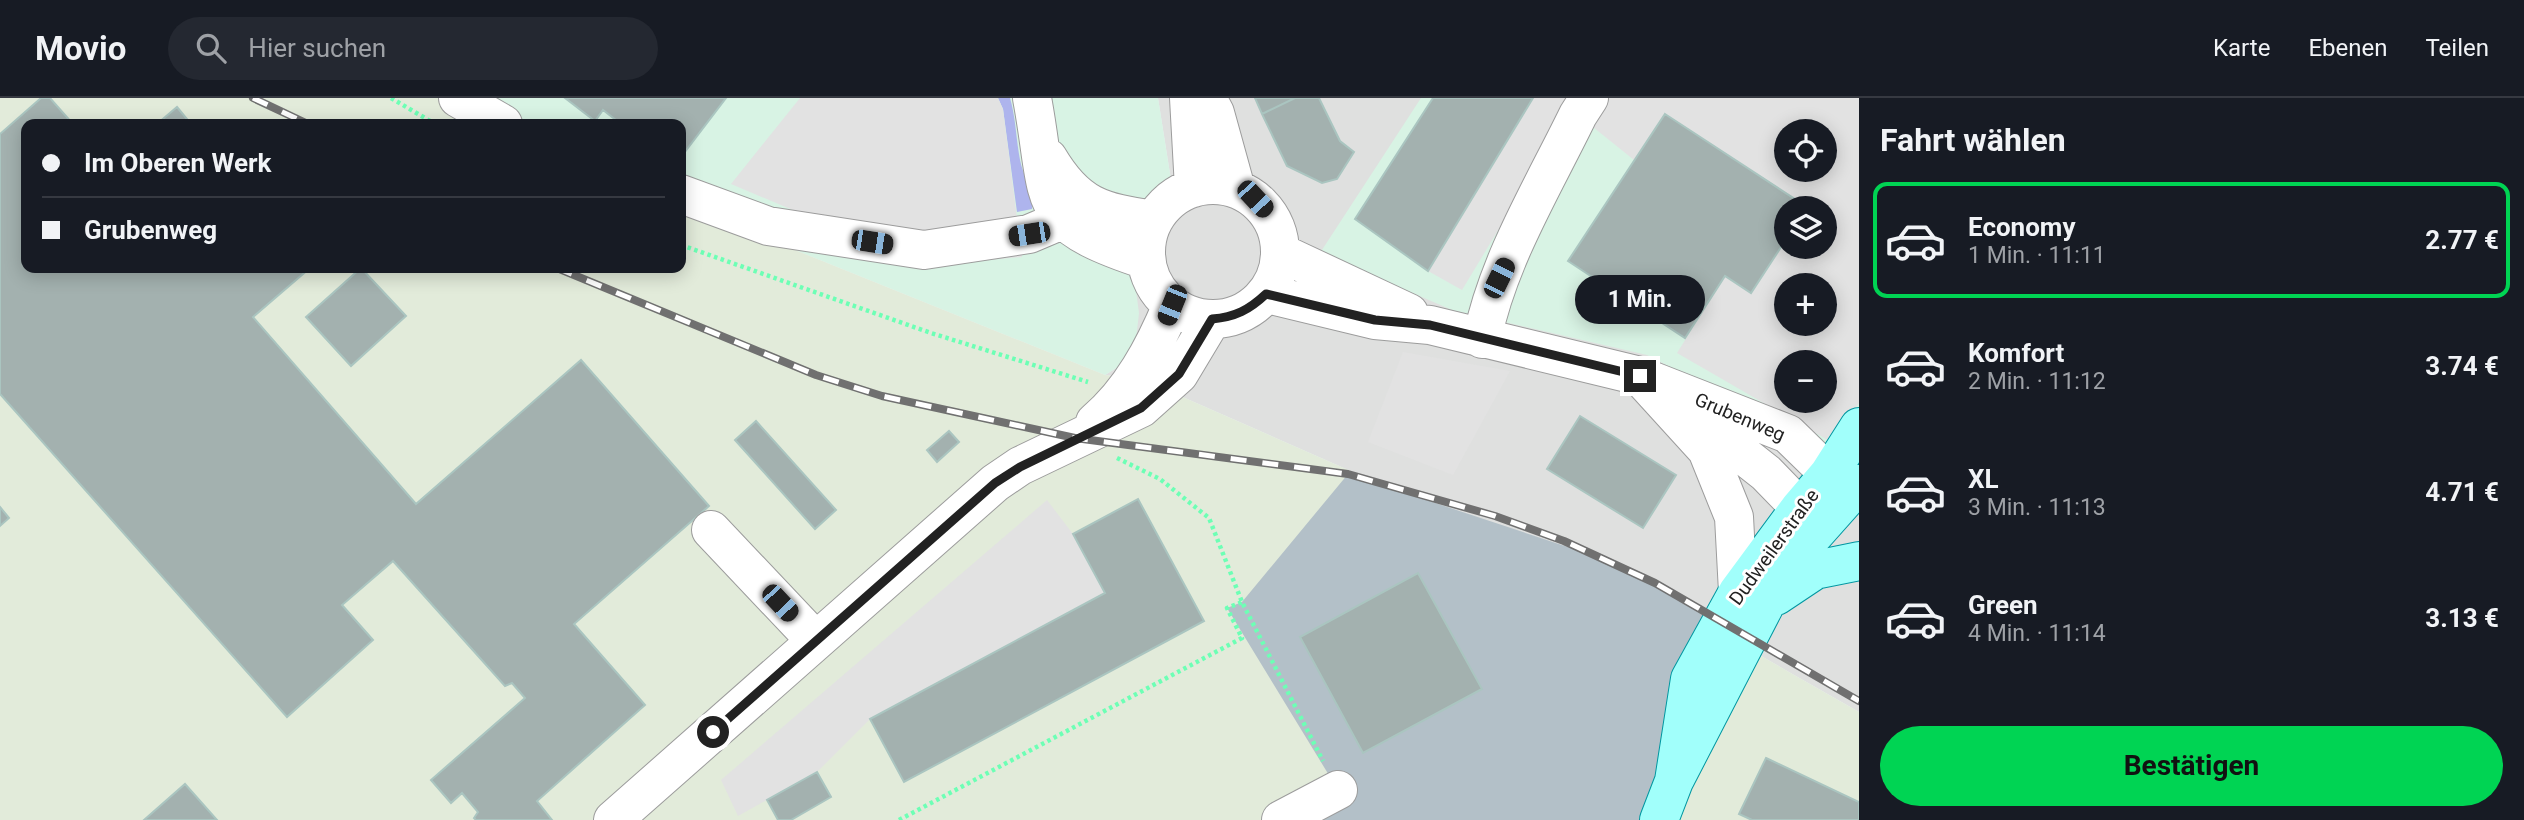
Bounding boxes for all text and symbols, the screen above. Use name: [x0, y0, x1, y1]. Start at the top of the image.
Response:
search box: [168, 17, 658, 80]
text: Movio: [35, 29, 126, 68]
icon: search: [192, 29, 230, 67]
text: Hier suchen: [248, 33, 386, 63]
text: Karte: [2213, 34, 2270, 62]
text: Ebenen: [2308, 34, 2387, 62]
text: Teilen: [2425, 34, 2489, 62]
map controls: [1774, 119, 1837, 413]
button: locate: [1774, 119, 1837, 182]
text: Fahrt wählen: [1880, 121, 2066, 159]
text: Im Oberen Werk: [84, 148, 271, 178]
car: [1233, 176, 1278, 222]
button: layers: [1774, 196, 1837, 259]
icon: car: [1884, 209, 1947, 272]
text: Economy: [1968, 212, 2075, 242]
text: Grubenweg: [84, 215, 217, 245]
car: [1007, 220, 1052, 248]
text: 2.77 €: [2425, 225, 2499, 255]
car: [850, 228, 895, 256]
text: 1 Min. · 11:11: [1968, 242, 2106, 269]
car: [1481, 255, 1518, 301]
button: +: [1774, 273, 1837, 336]
callout: 1 Min.: [1575, 274, 1705, 324]
car: [1155, 282, 1190, 328]
text: 1 Min.: [1608, 286, 1672, 313]
icon: car: [1884, 335, 1947, 398]
text: Komfort: [1968, 338, 2064, 368]
button: −: [1774, 350, 1837, 413]
text: 3.74 €: [2425, 351, 2499, 381]
route end: [1624, 360, 1656, 392]
text: 2 Min. · 11:12: [1968, 368, 2106, 395]
street label: Grubenweg: [1691, 388, 1789, 446]
icon: car: [1884, 461, 1947, 524]
text: XL: [1968, 464, 1999, 494]
text: 4.71 €: [2425, 477, 2499, 507]
street label: Dudweilerstraße: [1724, 485, 1824, 609]
text: 3 Min. · 11:13: [1968, 494, 2106, 521]
car: [758, 580, 803, 626]
icon: car: [1884, 587, 1947, 650]
text: Green: [1968, 590, 2038, 620]
text: 3.13 €: [2425, 603, 2499, 633]
text: 4 Min. · 11:14: [1968, 620, 2106, 647]
route start: [697, 716, 729, 748]
button: Bestätigen: [1880, 726, 2503, 806]

